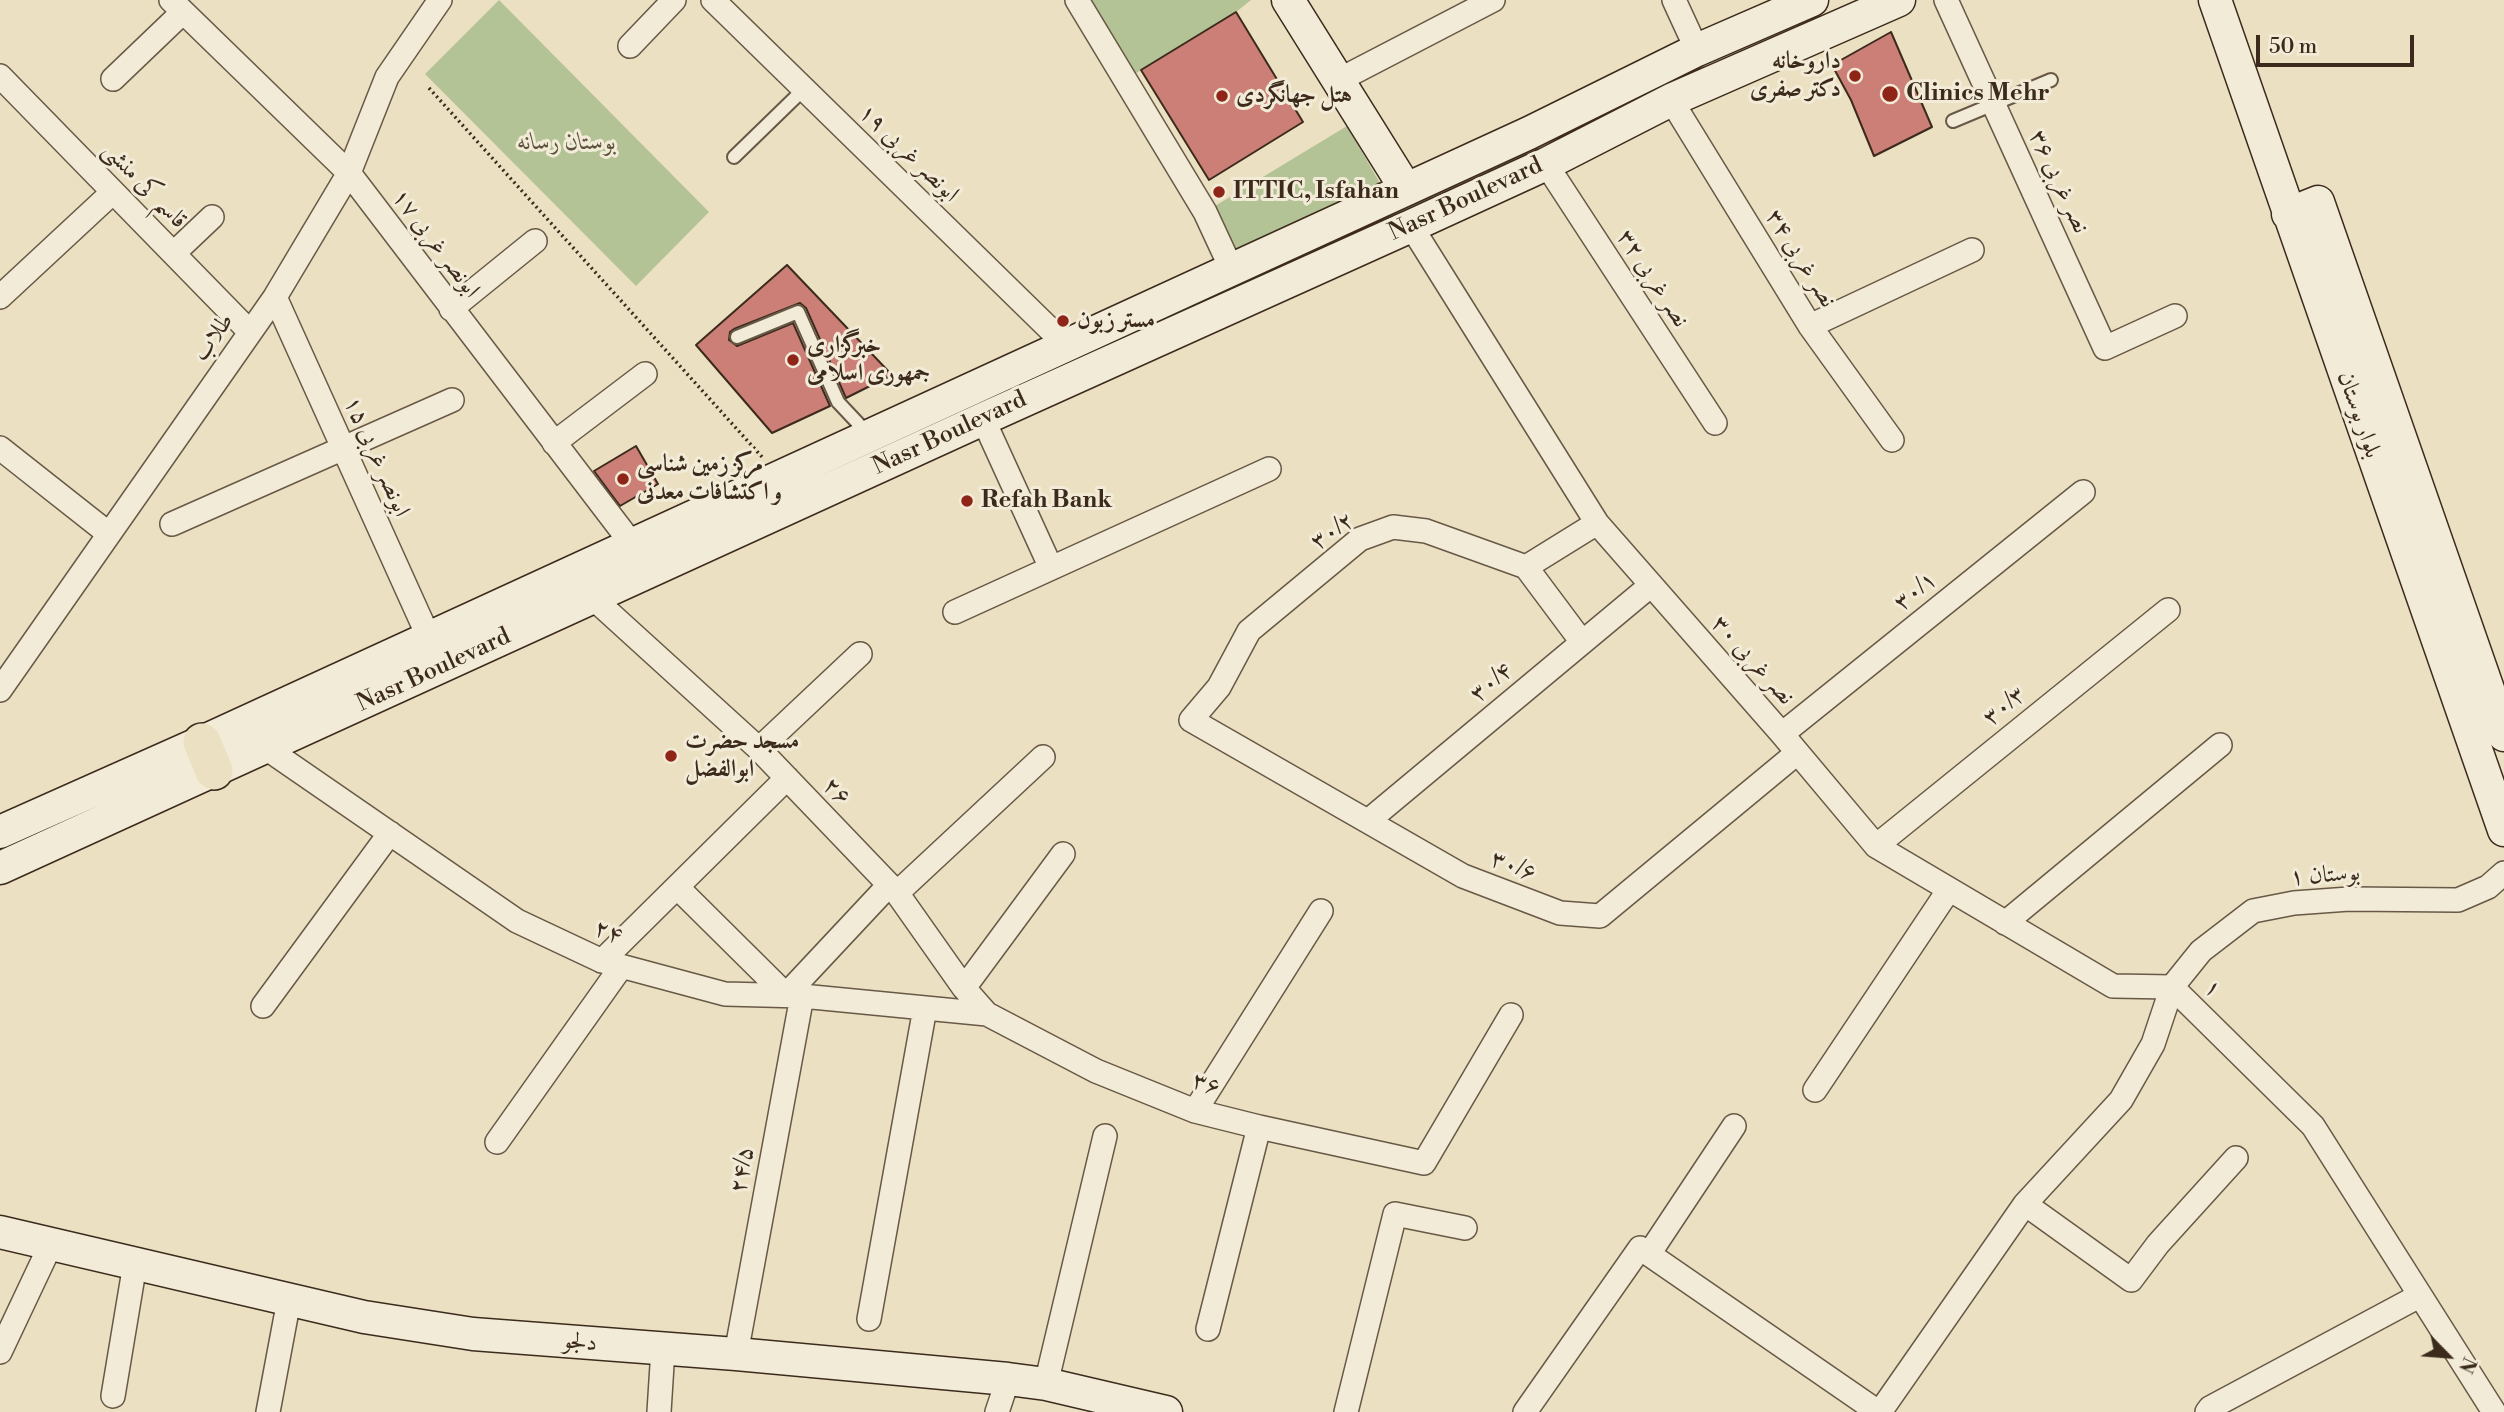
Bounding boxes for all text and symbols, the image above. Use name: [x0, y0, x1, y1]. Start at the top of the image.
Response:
scale bar: [2259, 21, 2416, 65]
text: 50 m: [2269, 34, 2317, 60]
place label: داروخانه دکتر صفری: [1750, 48, 1841, 104]
marker: داروخانه دکتر صفری: [1847, 68, 1863, 84]
place label: Clinics Mehr: [1906, 80, 2050, 108]
place label: هتل جهانگردی: [1236, 82, 1352, 110]
marker: Clinics Mehr: [1880, 84, 1900, 104]
marker: هتل جهانگردی: [1214, 88, 1230, 104]
street label: ابونصر غربی ۱۹: [852, 99, 964, 209]
street label: نصر غربی ۳۶: [2022, 126, 2094, 238]
park label: بوستان رسانه: [518, 129, 616, 157]
street label: قاسم کی منشی: [96, 137, 192, 235]
street label: Nasr Boulevard: [1385, 152, 1547, 248]
place label: ITTIC, Isfahan: [1233, 178, 1399, 206]
street label: ابونصر غربی ۱۷: [385, 184, 485, 304]
marker: ITTIC, Isfahan: [1211, 184, 1227, 200]
street label: نصر غربی ۳۴: [1758, 204, 1842, 314]
street label: نصر غربی ۳۲: [1610, 225, 1694, 333]
place label: مستر زبون: [1077, 307, 1155, 335]
street label: طلاب: [187, 308, 241, 368]
marker: مستر زبون: [1055, 313, 1071, 329]
place label: خبرگزاری جمهوری اسلامی: [807, 332, 930, 388]
marker: خبرگزاری جمهوری اسلامی: [785, 352, 801, 368]
street label: بلوار بوستان: [2330, 368, 2386, 462]
street label: Nasr Boulevard: [869, 386, 1031, 482]
street label: ابونصر غربی ۱۵: [337, 392, 415, 522]
place label: مرکز زمین شناسی و اکتشافات معدنی: [637, 451, 782, 507]
marker: مرکز زمین شناسی و اکتشافات معدنی: [615, 471, 631, 487]
place label: Refah Bank: [981, 487, 1112, 515]
marker: Refah Bank: [959, 493, 975, 509]
street label: ۳۰/۲: [1306, 507, 1360, 557]
street label: ۳۰/۱: [1889, 566, 1943, 618]
street label: نصر غربی ۳۰: [1704, 610, 1800, 712]
street label: Nasr Boulevard: [353, 623, 515, 719]
street label: ۳۰/۴: [1465, 657, 1519, 709]
street label: ۳۰/۳: [1978, 681, 2032, 733]
place label: مسجد حضرت ابوالفضل: [685, 728, 799, 784]
marker: مسجد حضرت ابوالفضل: [663, 748, 679, 764]
street label: ۲۶: [816, 772, 856, 812]
street label: ۳۰/۶: [1486, 845, 1540, 889]
street label: بوستان ۱: [2289, 859, 2361, 893]
street label: ۲۴: [590, 915, 626, 951]
street label: ۱: [2197, 974, 2227, 1004]
street label: ۳۶: [1188, 1067, 1224, 1103]
street label: ۲۴/۵: [725, 1145, 761, 1195]
north arrow: [2413, 1321, 2483, 1391]
street label: دلجو: [562, 1327, 598, 1359]
text: N: [2453, 1353, 2481, 1377]

